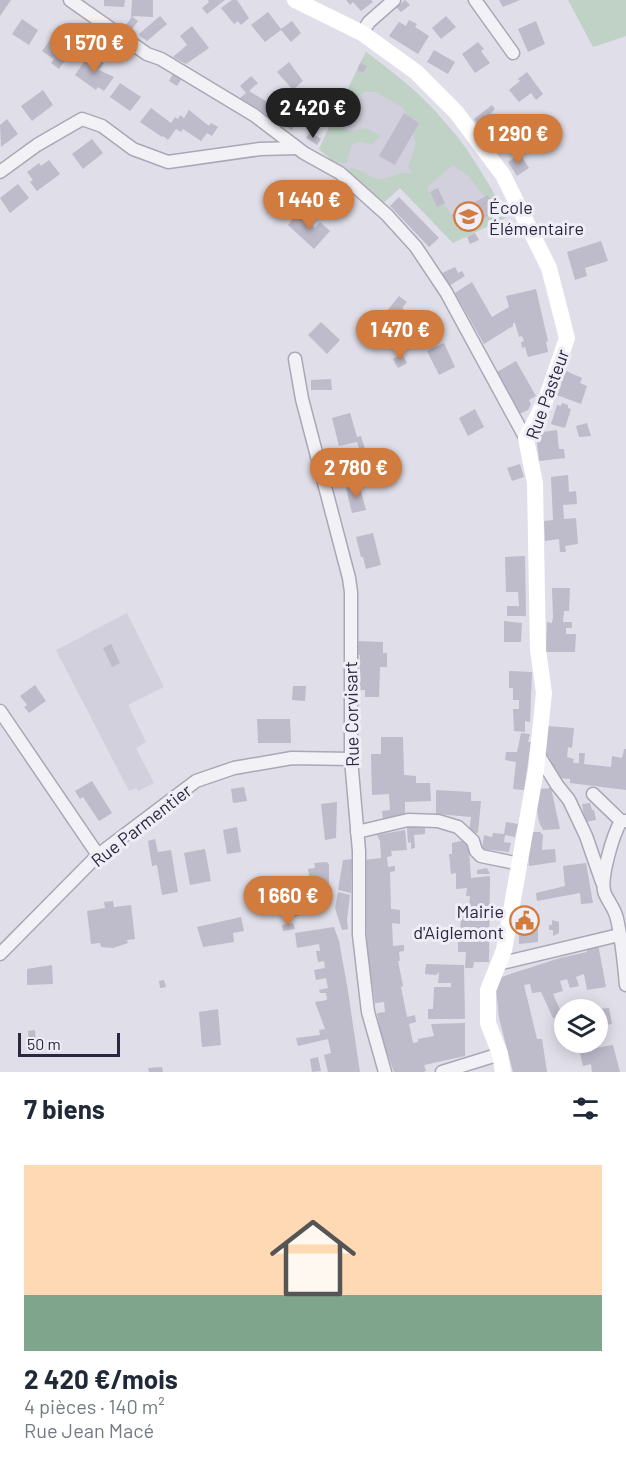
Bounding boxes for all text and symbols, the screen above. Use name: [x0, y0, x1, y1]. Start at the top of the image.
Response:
pin: 1 570 €: [39, 23, 149, 74]
text: 1 570 €: [64, 30, 124, 54]
pin: 2 420 €: [258, 88, 368, 139]
text: 2 420 €: [280, 95, 346, 119]
pin: 1 290 €: [463, 114, 573, 165]
text: 1 290 €: [488, 121, 548, 145]
pin: 1 440 €: [254, 180, 364, 231]
text: 1 440 €: [277, 187, 341, 211]
place label: École Élémentaire: [489, 196, 584, 239]
school or university icon: École Élémentaire: [452, 201, 484, 233]
pin: 1 470 €: [345, 310, 455, 361]
text: 1 470 €: [370, 317, 430, 341]
street label: Rue Pasteur: [521, 345, 574, 442]
pin: 2 780 €: [301, 448, 411, 499]
text: 2 780 €: [324, 455, 388, 479]
street label: Rue Corvisart: [339, 661, 363, 767]
street label: Rue Parmentier: [86, 779, 196, 871]
pin: 1 660 €: [233, 876, 343, 927]
text: 1 660 €: [258, 883, 318, 907]
place label: Mairie d'Aiglemont: [413, 900, 504, 943]
public building icon: Mairie d'Aiglemont: [509, 905, 541, 937]
map controls: [554, 999, 608, 1053]
button: layers: [554, 999, 608, 1053]
scale bar: [18, 1030, 120, 1058]
text: 50 m: [27, 1034, 61, 1053]
icon: filters: [569, 1092, 602, 1125]
text: 7 biens: [24, 1093, 105, 1124]
icon: home: [259, 1204, 367, 1312]
text: 2 420 €/mois: [24, 1363, 178, 1394]
text: 4 pièces · 140 m²: [24, 1394, 165, 1418]
text: Rue Jean Macé: [24, 1418, 154, 1442]

